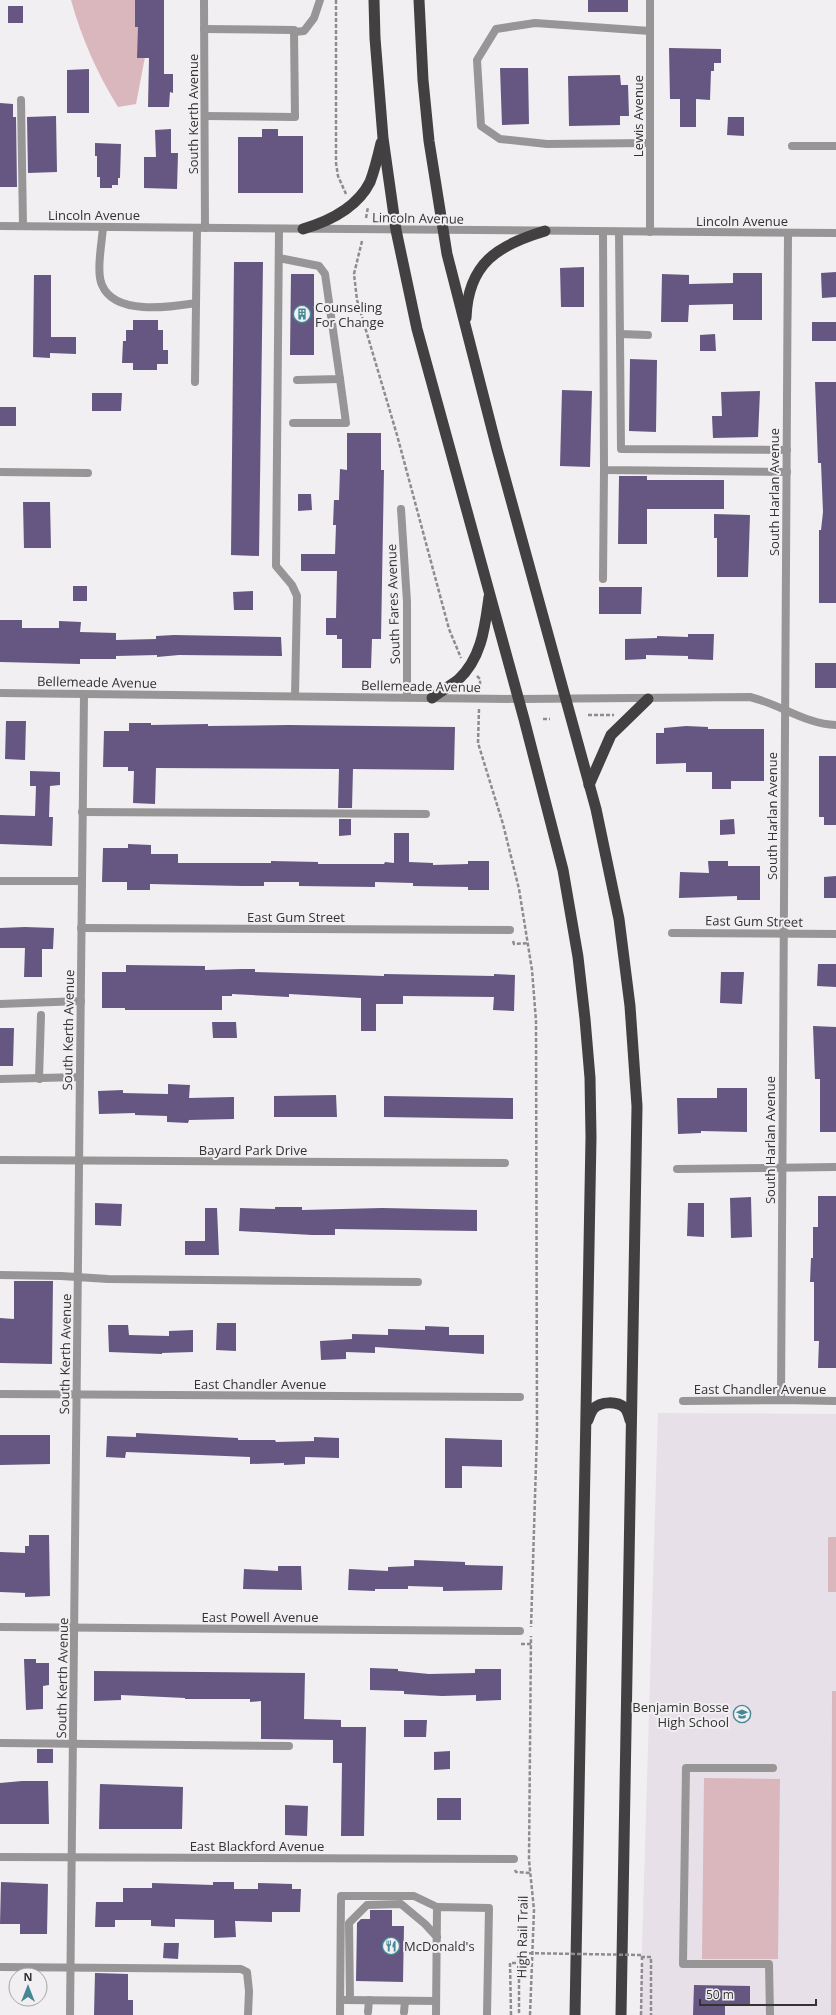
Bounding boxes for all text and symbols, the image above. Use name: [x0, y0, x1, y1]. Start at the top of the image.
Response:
street label: South Kerth Avenue: [184, 54, 202, 174]
street label: Lewis Avenue: [629, 75, 647, 157]
street label: Lincoln Avenue: [48, 206, 140, 224]
street label: Lincoln Avenue: [372, 208, 464, 228]
street label: Lincoln Avenue: [696, 212, 788, 230]
place label: Counseling For Change: [315, 298, 384, 331]
building icon: Counseling For Change: [292, 304, 312, 324]
street label: South Harlan Avenue: [765, 428, 783, 556]
street label: South Fares Avenue: [382, 544, 404, 664]
street label: Bellemeade Avenue: [37, 672, 157, 692]
street label: Bellemeade Avenue: [361, 676, 481, 696]
street label: South Harlan Avenue: [763, 752, 781, 880]
street label: East Gum Street: [247, 908, 345, 926]
street label: East Gum Street: [705, 911, 803, 931]
street label: South Kerth Avenue: [58, 969, 78, 1091]
street label: South Harlan Avenue: [761, 1076, 779, 1204]
street label: Bayard Park Drive: [199, 1141, 307, 1159]
street label: South Kerth Avenue: [55, 1293, 75, 1415]
street label: East Chandler Avenue: [194, 1375, 326, 1393]
street label: East Chandler Avenue: [694, 1380, 826, 1398]
street label: East Powell Avenue: [202, 1608, 318, 1626]
street label: South Kerth Avenue: [52, 1617, 72, 1739]
place label: Benjamin Bosse High School: [632, 1698, 729, 1731]
school or university icon: Benjamin Bosse High School: [732, 1704, 752, 1724]
street label: East Blackford Avenue: [190, 1837, 324, 1855]
street label: High Rail Trail: [512, 1895, 532, 1979]
restaurant icon: McDonald's: [381, 1936, 401, 1956]
place label: McDonald's: [404, 1937, 475, 1955]
north arrow: [8, 1967, 48, 2007]
text: N: [24, 1969, 32, 1984]
scale bar: [700, 1981, 816, 2007]
text: 50 m: [706, 1986, 734, 2003]

